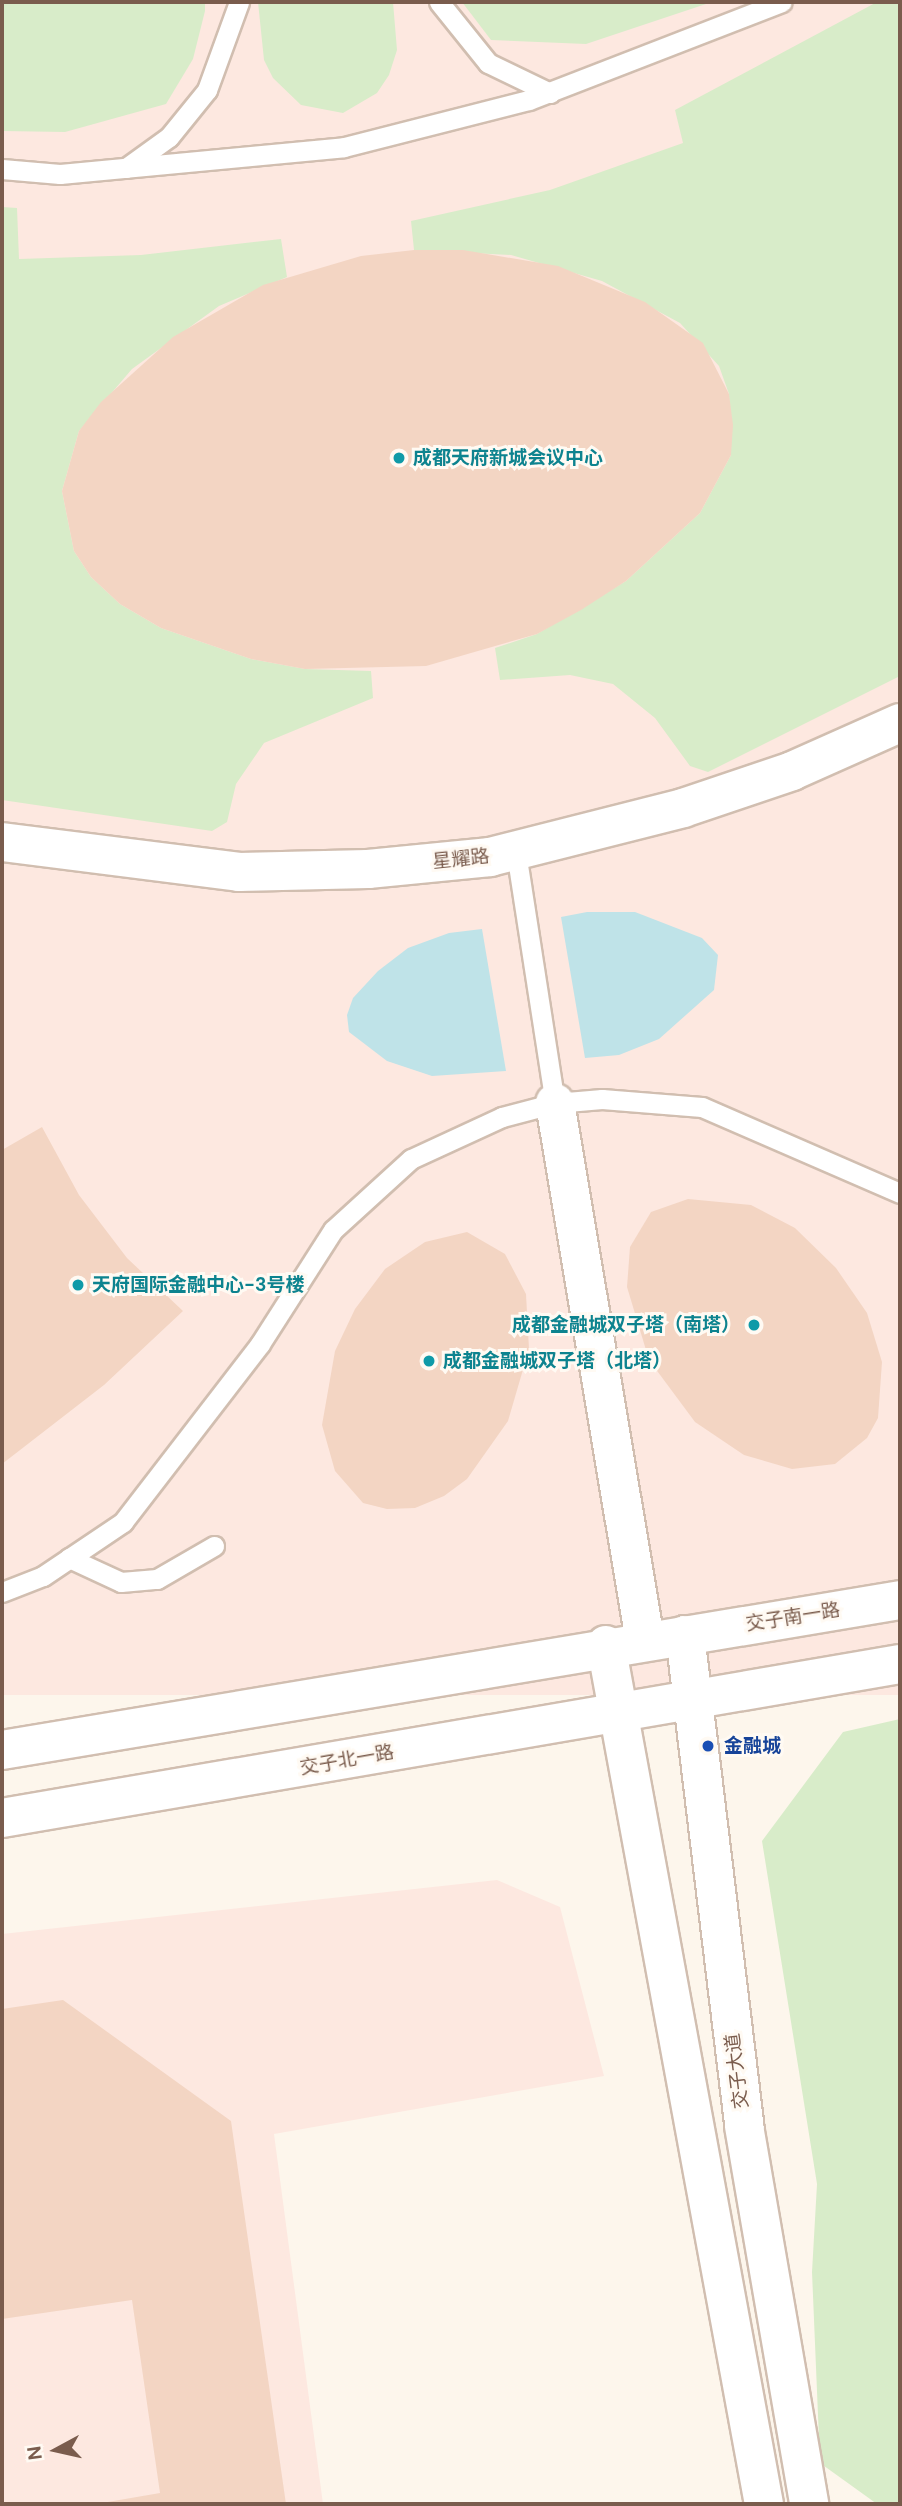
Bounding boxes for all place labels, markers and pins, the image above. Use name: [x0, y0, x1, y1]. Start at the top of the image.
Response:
place label: 成都天府新城会议中心: [413, 447, 603, 469]
marker: 成都天府新城会议中心: [391, 450, 407, 466]
place label: 天府国际金融中心-3号楼: [92, 1274, 304, 1296]
marker: 天府国际金融中心-3号楼: [70, 1277, 86, 1293]
place label: 成都金融城双子塔（南塔）: [512, 1314, 740, 1336]
marker: 成都金融城双子塔（南塔）: [746, 1317, 762, 1333]
place label: 成都金融城双子塔（北塔）: [443, 1350, 671, 1372]
marker: 成都金融城双子塔（北塔）: [421, 1353, 437, 1369]
place label: 金融城: [724, 1735, 781, 1757]
marker: 金融城: [698, 1736, 718, 1756]

